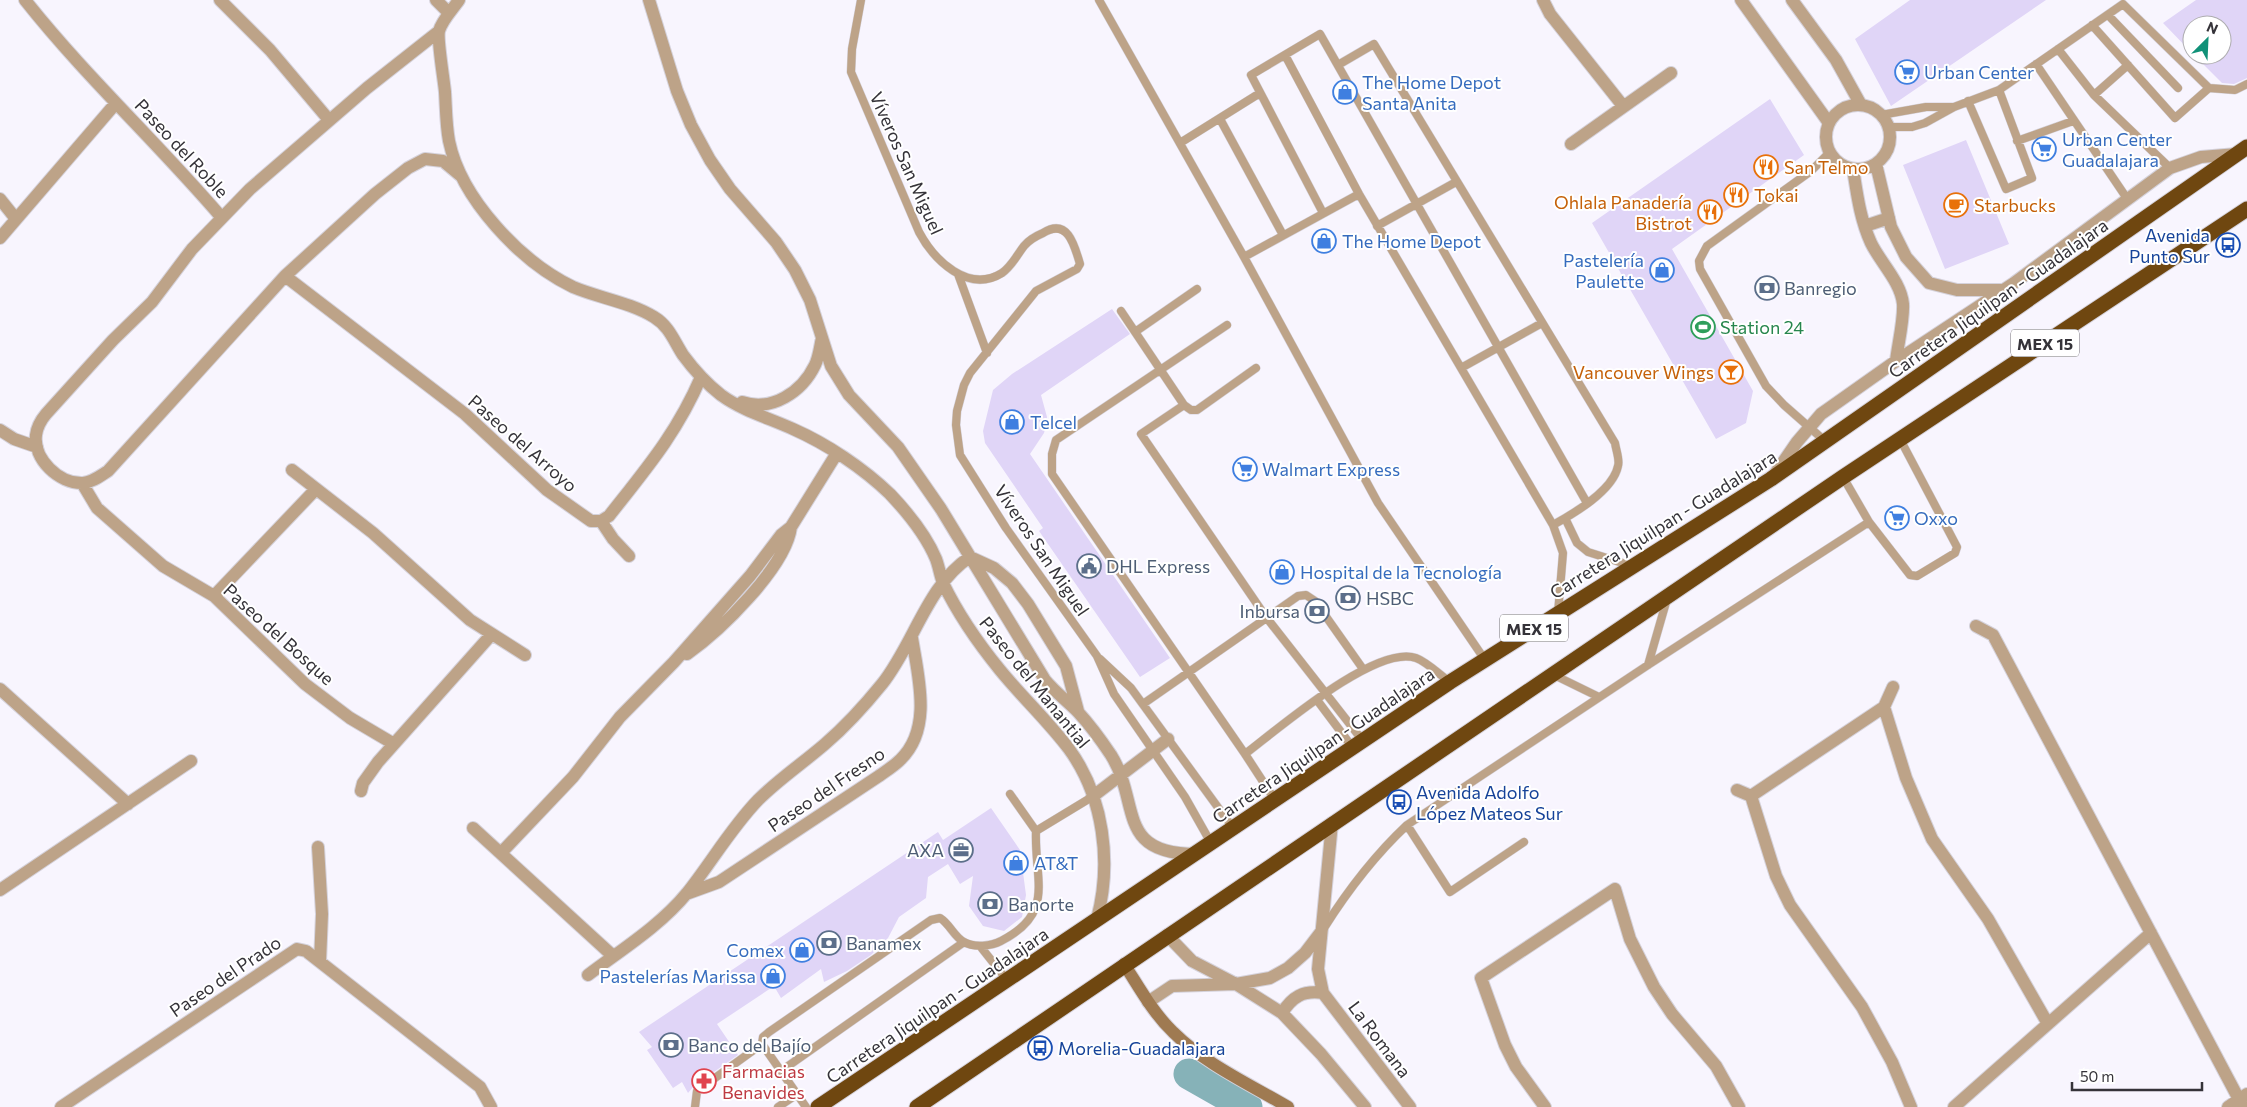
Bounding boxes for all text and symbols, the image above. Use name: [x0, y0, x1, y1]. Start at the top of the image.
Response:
north arrow: [2182, 15, 2232, 65]
text: N: [2204, 18, 2221, 38]
supermarket icon: Urban Center: [1894, 59, 1920, 85]
place label: Urban Center: [1924, 61, 2034, 83]
place label: The Home Depot Santa Anita: [1362, 71, 1501, 114]
shop icon: The Home Depot Santa Anita: [1332, 79, 1358, 105]
street label: Víveros San Miguel: [866, 88, 948, 238]
street label: Paseo del Roble: [130, 94, 234, 202]
place label: Urban Center Guadalajara: [2062, 128, 2172, 171]
supermarket icon: Urban Center Guadalajara: [2031, 136, 2057, 162]
restaurant icon: San Telmo: [1753, 154, 1779, 180]
place label: San Telmo: [1784, 156, 1868, 178]
restaurant icon: Tokai: [1723, 182, 1749, 208]
place label: Tokai: [1754, 184, 1799, 206]
place label: Ohlala Panadería Bistrot: [1554, 191, 1692, 234]
cafe icon: Starbucks: [1943, 192, 1969, 218]
place label: Starbucks: [1974, 194, 2056, 216]
restaurant icon: Ohlala Panadería Bistrot: [1697, 199, 1723, 225]
street label: Carretera Jiquilpan - Guadalajara: [1884, 214, 2112, 382]
place label: Avenida Punto Sur: [2129, 224, 2210, 267]
shop icon: The Home Depot: [1311, 228, 1337, 254]
place label: The Home Depot: [1342, 230, 1481, 252]
bus stop icon: Avenida Punto Sur: [2215, 232, 2241, 258]
place label: Pastelería Paulette: [1563, 249, 1644, 292]
shop icon: Pastelería Paulette: [1649, 257, 1675, 283]
bank icon: Banregio: [1754, 275, 1780, 301]
place label: Banregio: [1784, 277, 1857, 299]
sports icon: Station 24: [1690, 314, 1716, 340]
place label: Station 24: [1720, 316, 1804, 338]
road number: MEX 15: [2011, 329, 2079, 356]
bar icon: Vancouver Wings: [1718, 359, 1744, 385]
place label: Vancouver Wings: [1573, 361, 1714, 383]
street label: Paseo del Arroyo: [464, 390, 582, 496]
shop icon: Telcel: [999, 409, 1025, 435]
place label: Telcel: [1030, 411, 1077, 433]
street label: Carretera Jiquilpan - Guadalajara: [1546, 445, 1780, 603]
supermarket icon: Walmart Express: [1232, 456, 1258, 482]
place label: Walmart Express: [1262, 458, 1400, 480]
street label: Víveros San Miguel: [990, 480, 1094, 620]
supermarket icon: Oxxo: [1884, 505, 1910, 531]
place label: Oxxo: [1914, 507, 1958, 529]
public building icon: DHL Express: [1076, 553, 1102, 579]
place label: DHL Express: [1106, 555, 1210, 577]
shop icon: Hospital de la Tecnología: [1269, 559, 1295, 585]
place label: Hospital de la Tecnología: [1300, 561, 1502, 583]
street label: Paseo del Bosque: [219, 579, 339, 689]
bank icon: HSBC: [1335, 585, 1361, 611]
place label: HSBC: [1366, 587, 1414, 609]
bank icon: Inbursa: [1304, 598, 1330, 624]
place label: Inbursa: [1239, 600, 1300, 622]
street label: Paseo del Manantial: [975, 612, 1095, 752]
road number: MEX 15: [1500, 614, 1568, 641]
street label: Carretera Jiquilpan - Guadalajara: [1208, 662, 1438, 828]
street label: Paseo del Fresno: [763, 742, 889, 836]
place label: Avenida Adolfo López Mateos Sur: [1416, 781, 1563, 824]
bus stop icon: Avenida Adolfo López Mateos Sur: [1386, 789, 1412, 815]
office icon: AXA: [948, 837, 974, 863]
place label: AXA: [907, 839, 944, 861]
shop icon: AT&T: [1003, 850, 1029, 876]
place label: AT&T: [1034, 852, 1078, 874]
bank icon: Banorte: [977, 891, 1003, 917]
place label: Banorte: [1008, 893, 1074, 915]
street label: Carretera Jiquilpan - Guadalajara: [822, 922, 1052, 1088]
bank icon: Banamex: [816, 930, 842, 956]
street label: Paseo del Prado: [165, 931, 285, 1021]
place label: Banamex: [846, 932, 922, 954]
shop icon: Comex: [789, 937, 815, 963]
place label: Comex: [726, 939, 784, 961]
shop icon: Pastelerías Marissa: [760, 963, 786, 989]
place label: Pastelerías Marissa: [599, 965, 756, 987]
street label: La Romana: [1344, 996, 1416, 1082]
bank icon: Banco del Bajío: [658, 1032, 684, 1058]
place label: Banco del Bajío: [688, 1034, 811, 1056]
bus stop icon: Morelia-Guadalajara: [1027, 1035, 1053, 1061]
place label: Morelia-Guadalajara: [1058, 1037, 1225, 1059]
place label: Farmacias Benavides: [722, 1060, 805, 1103]
scale bar: [2072, 1060, 2202, 1092]
text: 50 m: [2080, 1067, 2114, 1085]
pharmacy icon: Farmacias Benavides: [691, 1068, 717, 1094]

